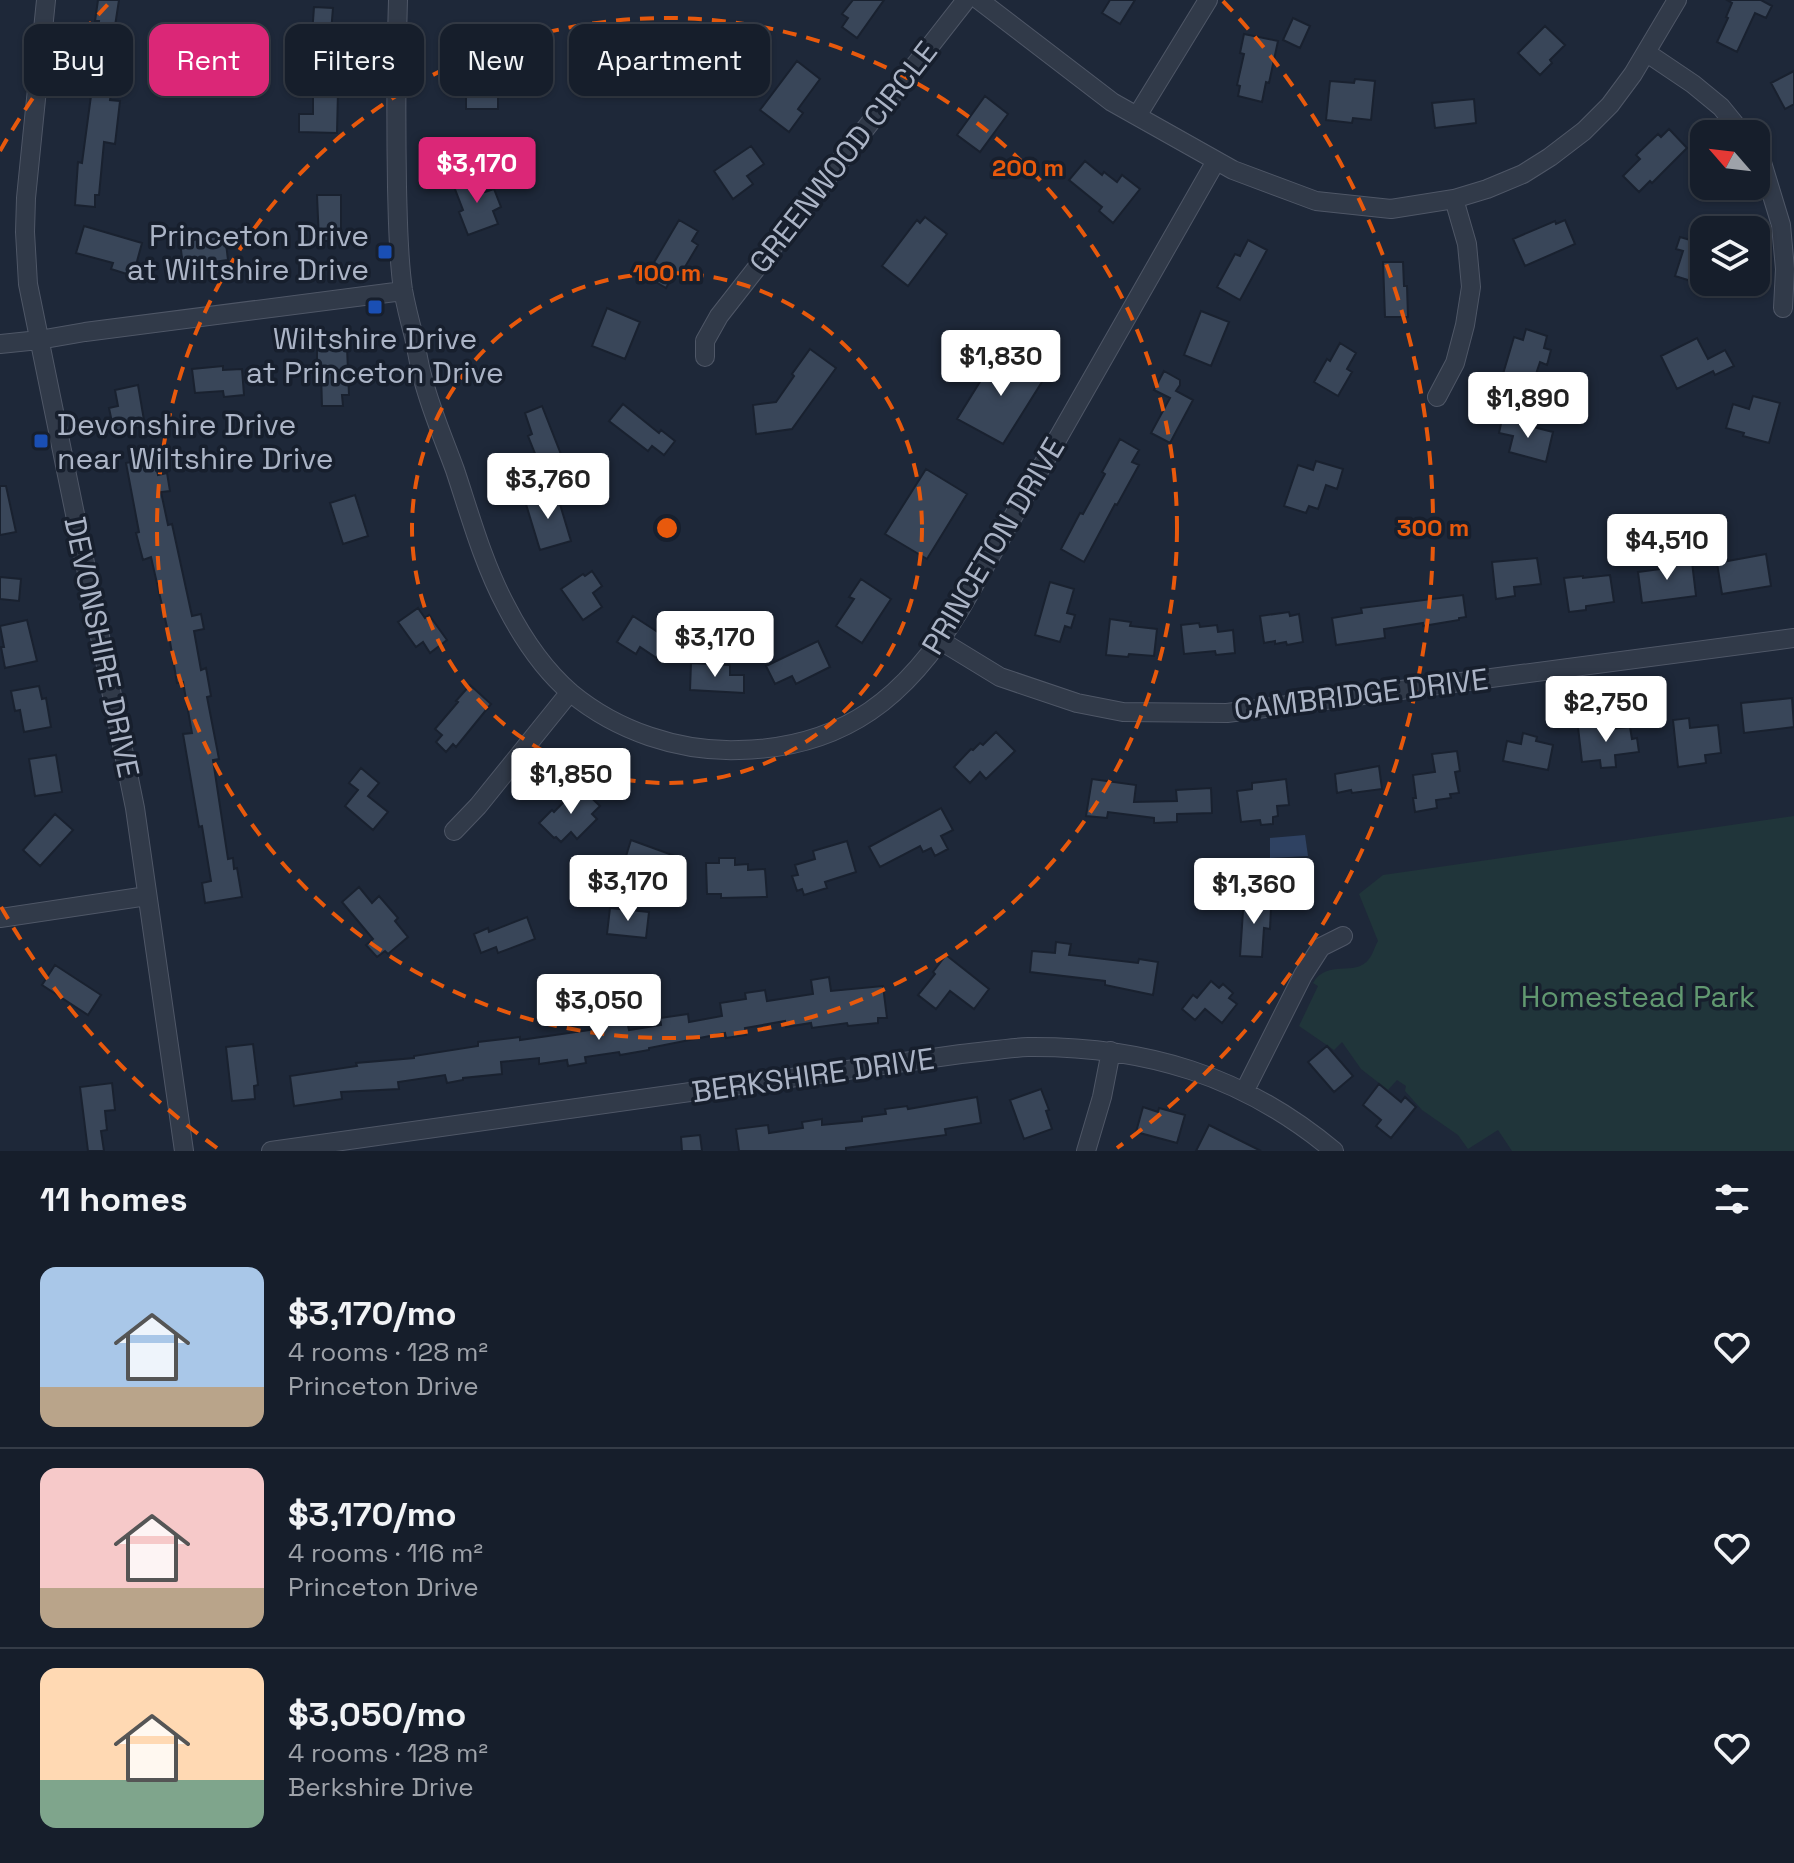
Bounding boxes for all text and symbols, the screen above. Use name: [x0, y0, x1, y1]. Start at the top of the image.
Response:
chip: Buy: [24, 24, 133, 96]
chip: Rent: [149, 24, 269, 96]
chip: Filters: [285, 24, 424, 96]
chip: New: [440, 24, 553, 96]
chip: Apartment: [569, 24, 770, 96]
street label: GREENWOOD CIRCLE: [740, 33, 946, 281]
north arrow: [1690, 120, 1770, 200]
map controls: [1690, 120, 1770, 296]
pin: $3,170: [412, 137, 542, 205]
text: $3,170: [437, 146, 517, 180]
text: 200 m: [992, 152, 1064, 183]
place label: Princeton Drive at Wiltshire Drive: [127, 216, 369, 289]
button: layers: [1690, 216, 1770, 296]
marker: Princeton Drive at Wiltshire Drive: [376, 243, 394, 261]
text: 100 m: [633, 257, 701, 288]
marker: Wiltshire Drive at Princeton Drive: [366, 298, 384, 316]
place label: Wiltshire Drive at Princeton Drive: [246, 319, 504, 392]
pin: $1,830: [936, 330, 1066, 398]
text: $1,830: [959, 339, 1043, 373]
pin: $1,890: [1463, 372, 1593, 440]
text: $1,890: [1486, 381, 1570, 415]
place label: Devonshire Drive near Wiltshire Drive: [57, 405, 334, 478]
street label: PRINCETON DRIVE: [913, 430, 1073, 662]
marker: Devonshire Drive near Wiltshire Drive: [32, 432, 50, 450]
pin: $3,760: [483, 453, 613, 521]
text: $3,760: [505, 462, 591, 496]
text: 300 m: [1397, 512, 1469, 543]
street label: DEVONSHIRE DRIVE: [55, 513, 149, 781]
centre of rings: [653, 514, 681, 542]
pin: $4,510: [1602, 514, 1732, 582]
text: $4,510: [1625, 523, 1709, 557]
pin: $3,170: [650, 611, 780, 679]
text: $3,170: [675, 620, 755, 654]
street label: CAMBRIDGE DRIVE: [1232, 659, 1490, 729]
pin: $2,750: [1541, 676, 1671, 744]
text: $2,750: [1564, 685, 1648, 719]
pin: $1,850: [506, 748, 636, 816]
text: $1,850: [529, 757, 613, 791]
pin: $3,170: [563, 855, 693, 923]
pin: $1,360: [1189, 858, 1319, 926]
text: $3,170: [588, 864, 668, 898]
text: $1,360: [1212, 867, 1296, 901]
pin: $3,050: [534, 974, 664, 1042]
park label: Homestead Park: [1521, 977, 1755, 1016]
text: $3,050: [555, 983, 643, 1017]
street label: BERKSHIRE DRIVE: [689, 1039, 937, 1111]
icon: filters: [1710, 1177, 1754, 1221]
text: 11 homes: [40, 1178, 188, 1221]
text: $3,170/mo: [288, 1292, 457, 1335]
icon: home: [104, 1299, 200, 1395]
icon: heart: [1710, 1325, 1754, 1369]
text: 4 rooms · 128 m²: [288, 1335, 488, 1369]
text: Princeton Drive: [288, 1369, 479, 1403]
text: $3,170/mo: [288, 1493, 457, 1536]
icon: home: [104, 1500, 200, 1596]
icon: heart: [1710, 1526, 1754, 1570]
text: 4 rooms · 116 m²: [288, 1536, 483, 1570]
text: Princeton Drive: [288, 1570, 479, 1604]
text: $3,050/mo: [288, 1693, 466, 1736]
icon: home: [104, 1700, 200, 1796]
icon: heart: [1710, 1726, 1754, 1770]
text: 4 rooms · 128 m²: [288, 1736, 488, 1770]
text: Berkshire Drive: [288, 1770, 474, 1804]

